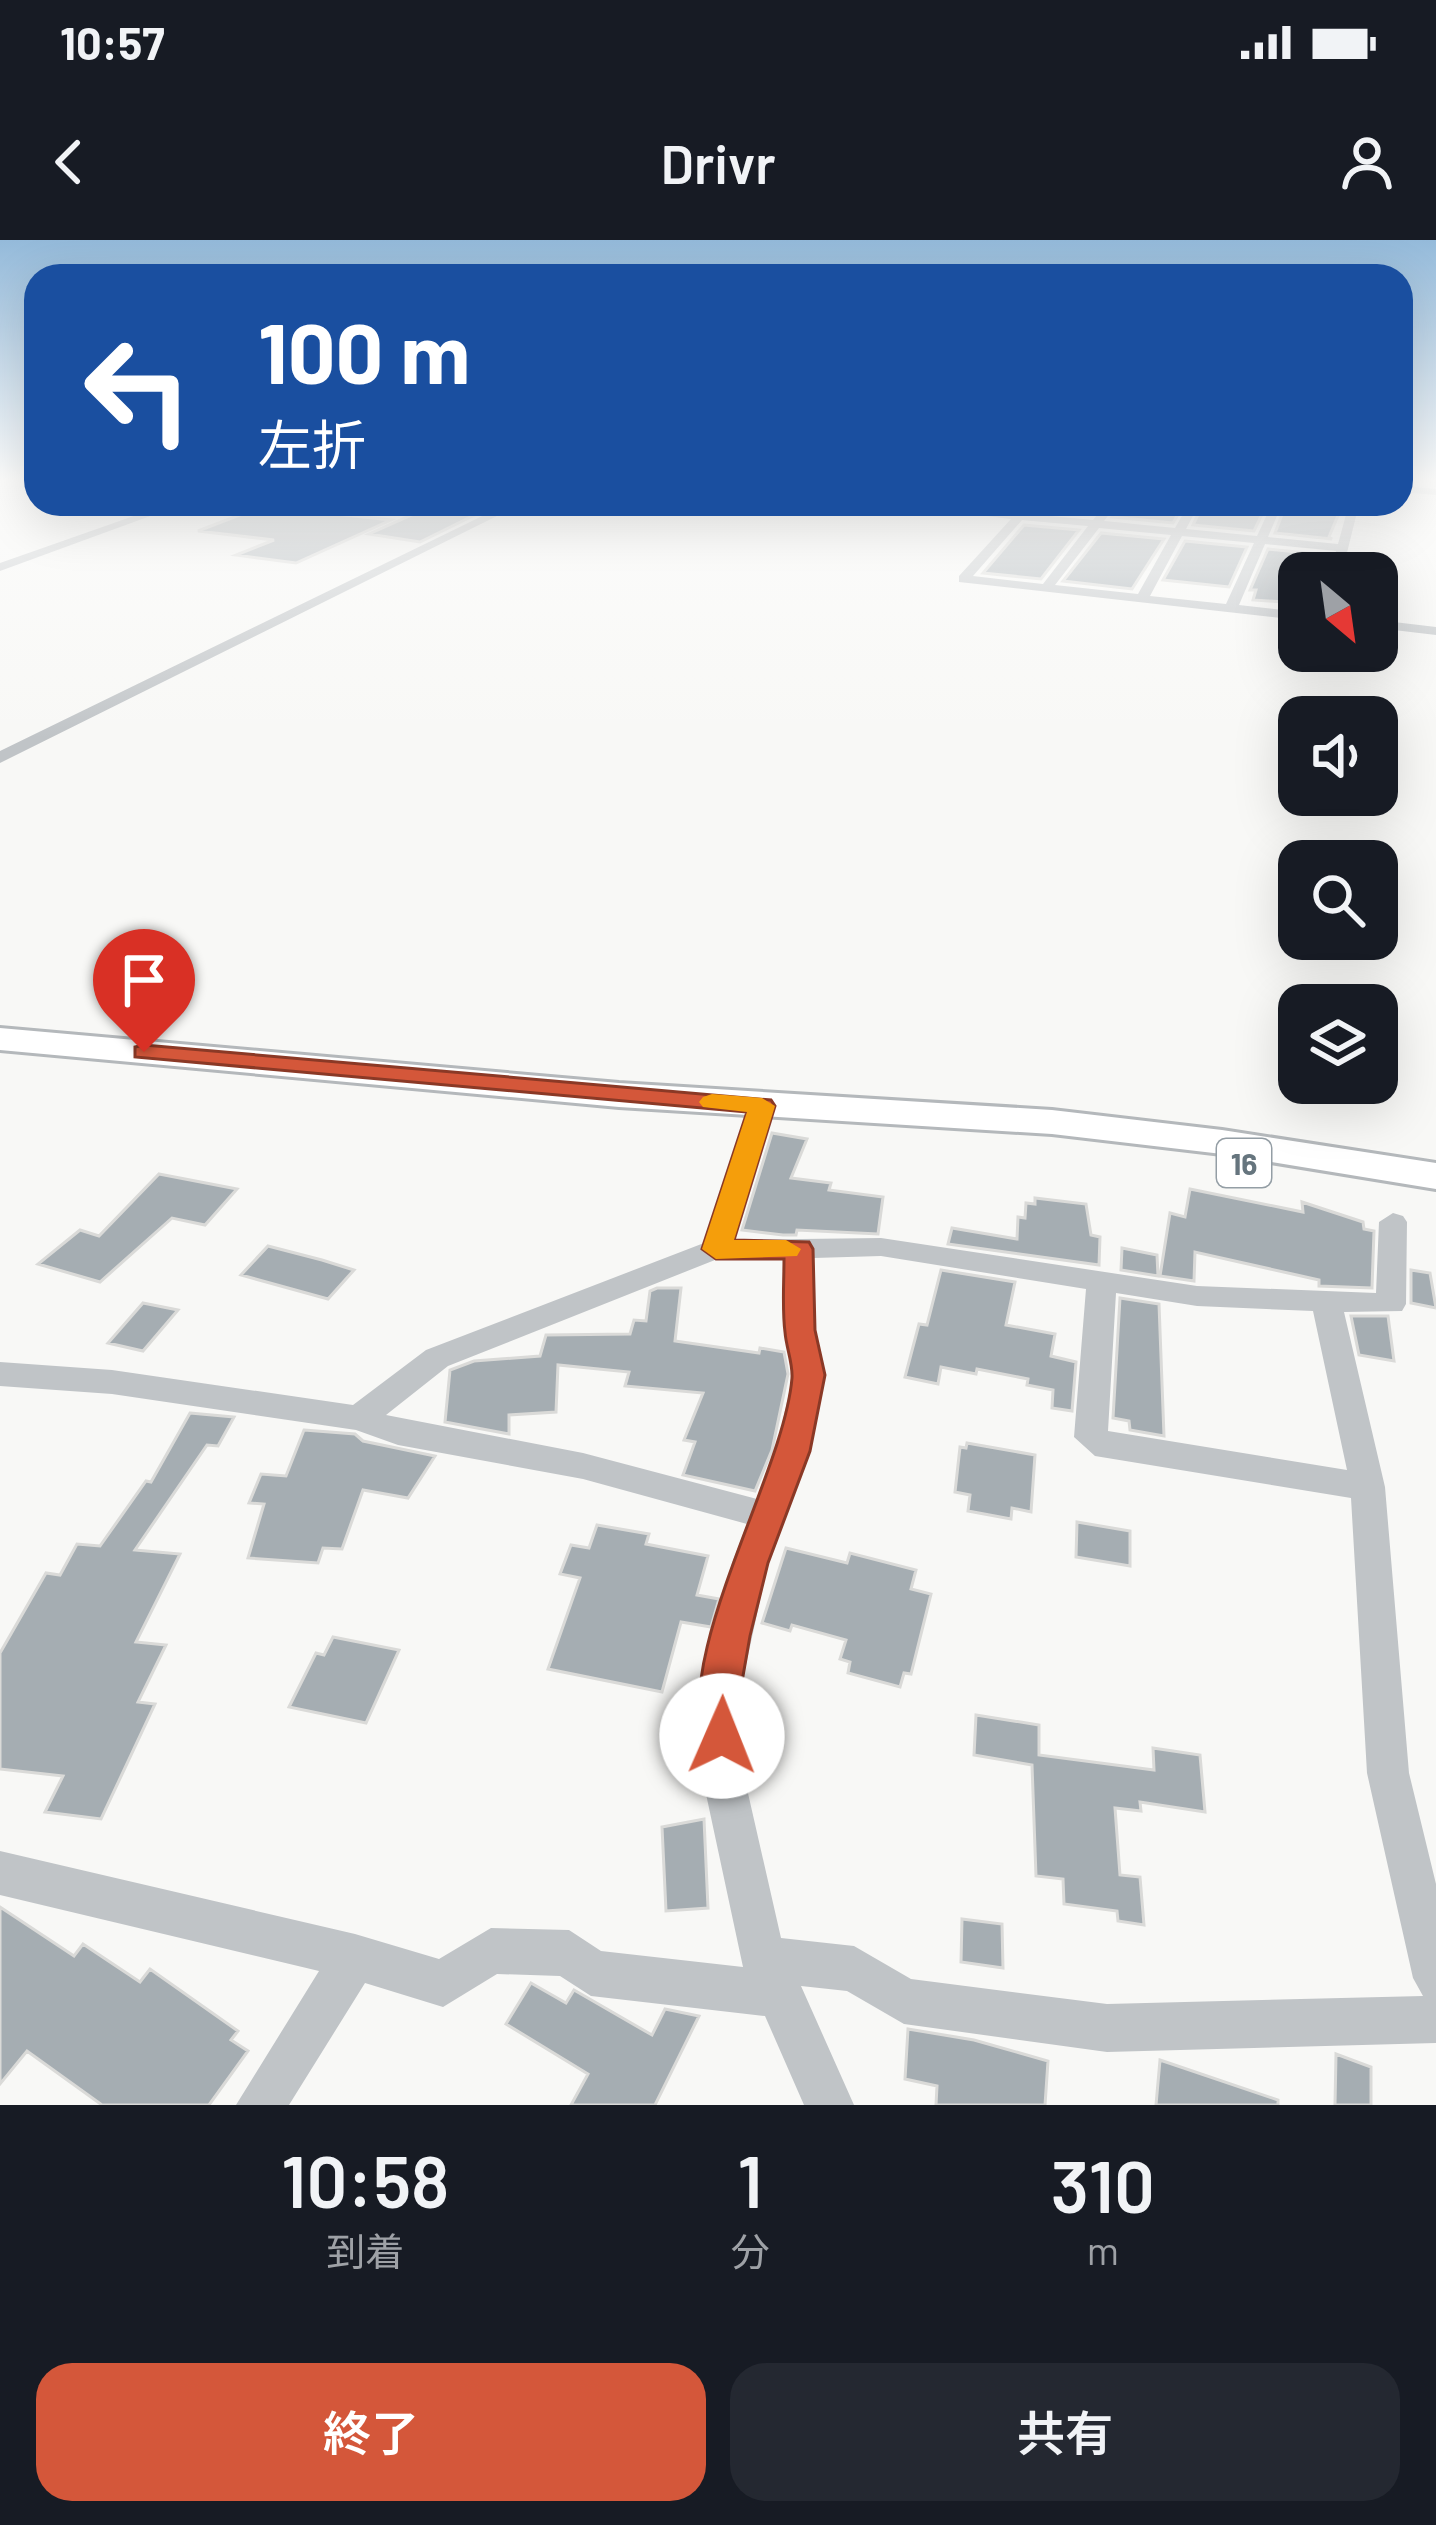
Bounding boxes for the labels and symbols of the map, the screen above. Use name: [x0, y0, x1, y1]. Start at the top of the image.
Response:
north arrow: [1278, 552, 1398, 672]
pin: [93, 929, 195, 1052]
road number: 16: [1217, 1139, 1271, 1187]
position arrow: [659, 1673, 785, 1799]

